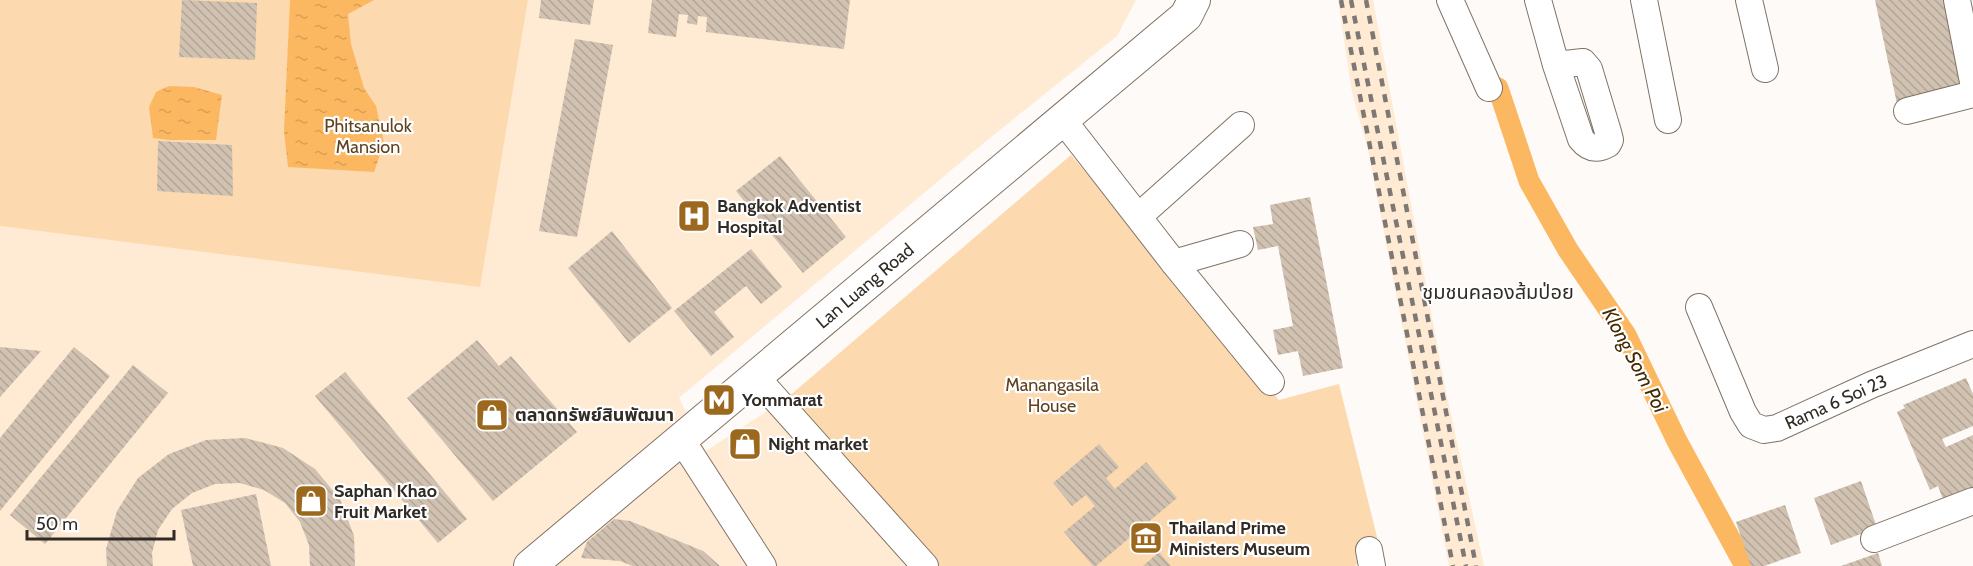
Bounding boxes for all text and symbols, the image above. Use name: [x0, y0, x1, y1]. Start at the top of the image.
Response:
park label: Phitsanulok Mansion: [324, 115, 413, 158]
place label: Bangkok Adventist Hospital: [717, 195, 861, 238]
hospital icon: Bangkok Adventist Hospital: [676, 198, 712, 234]
street label: Lan Luang Road: [812, 239, 918, 333]
district label: ชุมชนคลองส้มป่อย: [1422, 280, 1574, 304]
water label: Klong Som Poi: [1597, 303, 1673, 417]
street label: Rama 6 Soi 23: [1781, 370, 1891, 434]
park label: Manangasila House: [1005, 374, 1099, 417]
metro station icon: Yommarat: [701, 382, 737, 418]
place label: Yommarat: [741, 389, 823, 411]
shop icon: ตลาดทรัพย์สินพัฒนา: [474, 397, 510, 433]
place label: ตลาดทรัพย์สินพัฒนา: [515, 404, 674, 426]
shop icon: Night market: [727, 426, 763, 462]
place label: Night market: [768, 433, 868, 455]
place label: Saphan Khao Fruit Market: [334, 480, 437, 523]
shop icon: Saphan Khao Fruit Market: [293, 483, 329, 519]
scale bar: [27, 503, 174, 541]
text: 50 m: [36, 513, 78, 535]
place label: Thailand Prime Ministers Museum: [1169, 517, 1310, 560]
museum icon: Thailand Prime Ministers Museum: [1128, 520, 1164, 556]

